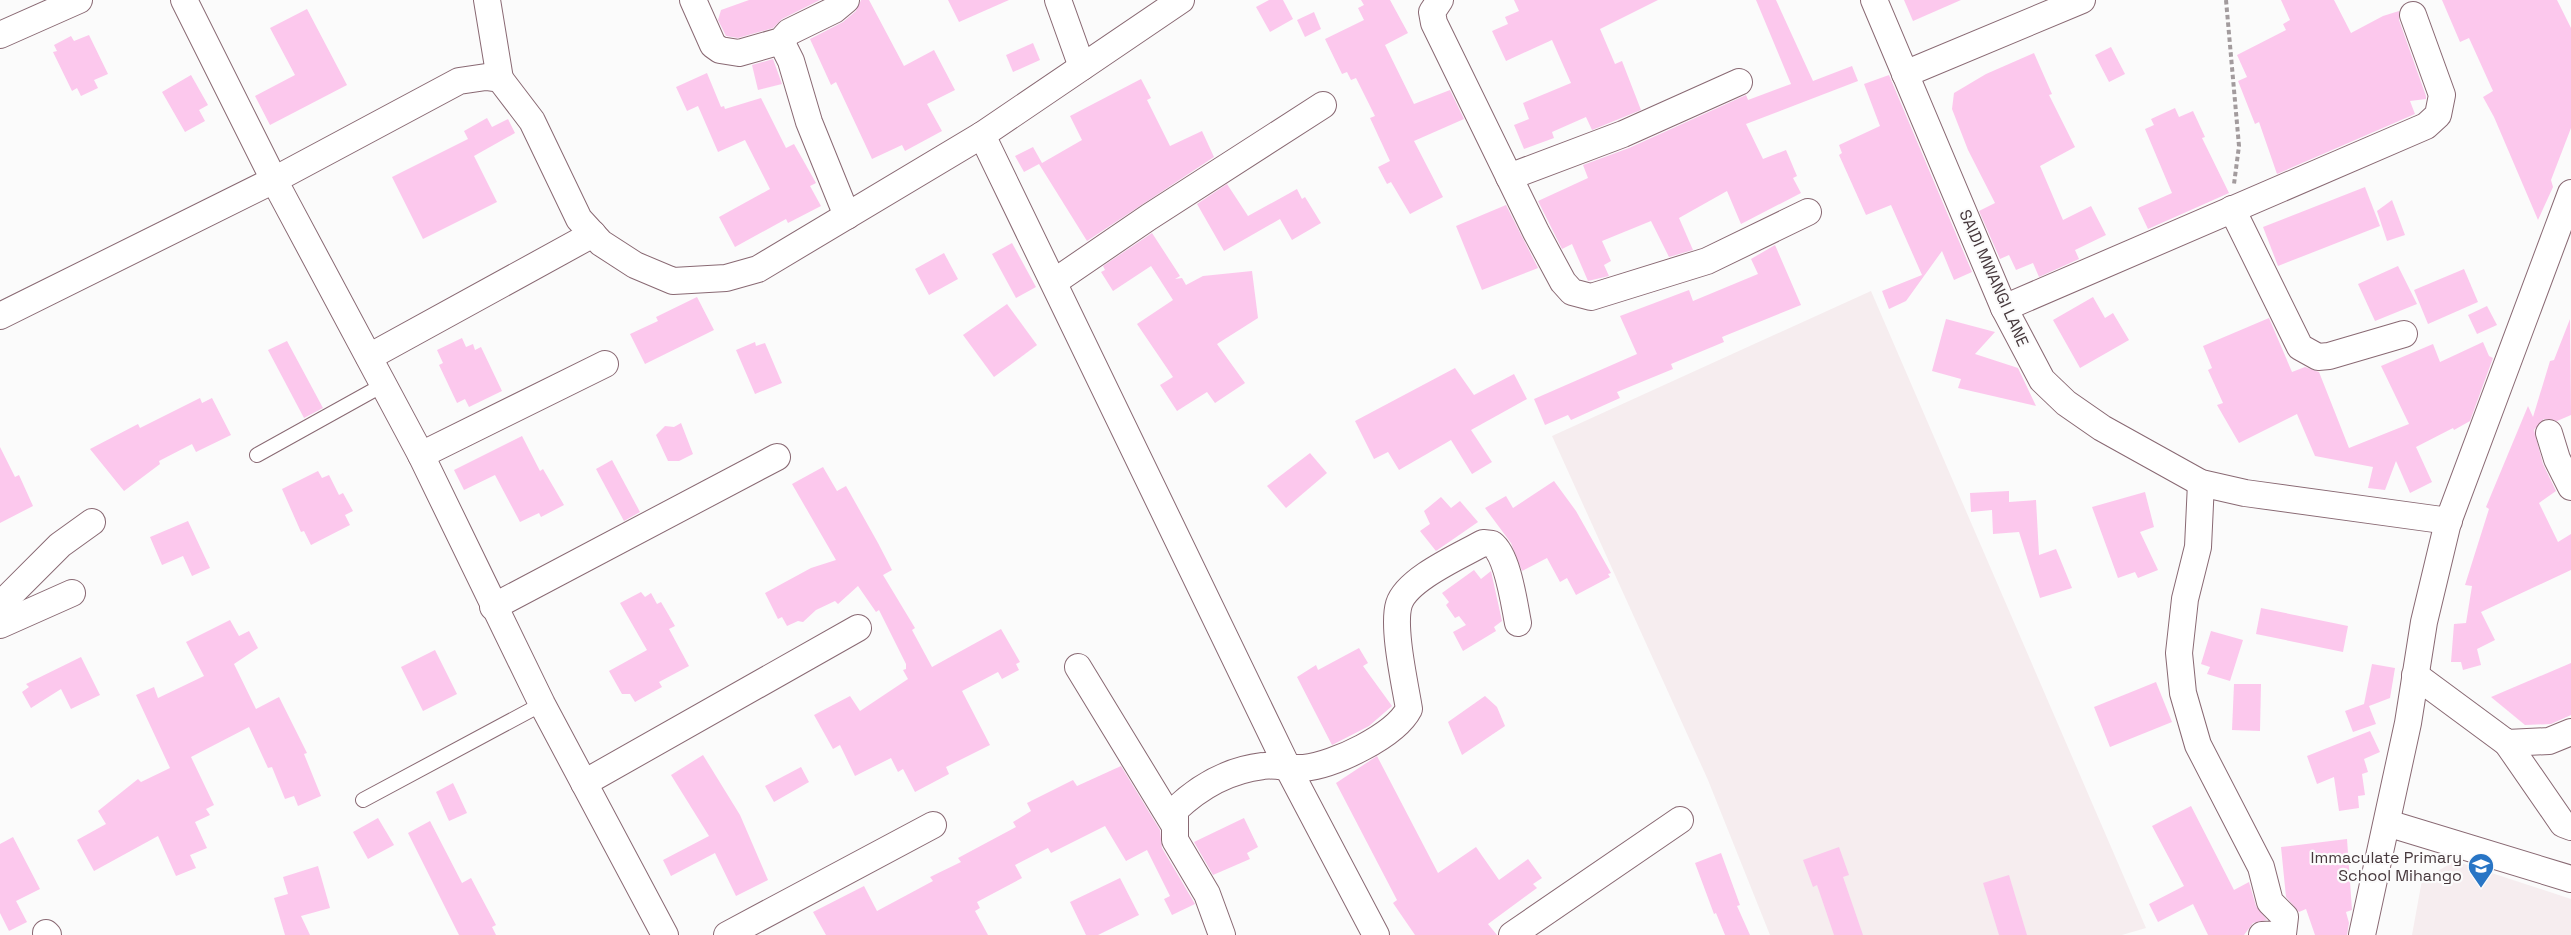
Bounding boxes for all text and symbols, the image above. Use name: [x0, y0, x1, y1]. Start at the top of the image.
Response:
street label: SAIDI MWANGI LANE: [1954, 206, 2034, 350]
place label: Immaculate Primary School Mihango: [2311, 847, 2462, 886]
school or university icon: Immaculate Primary School Mihango: [2466, 851, 2496, 889]

